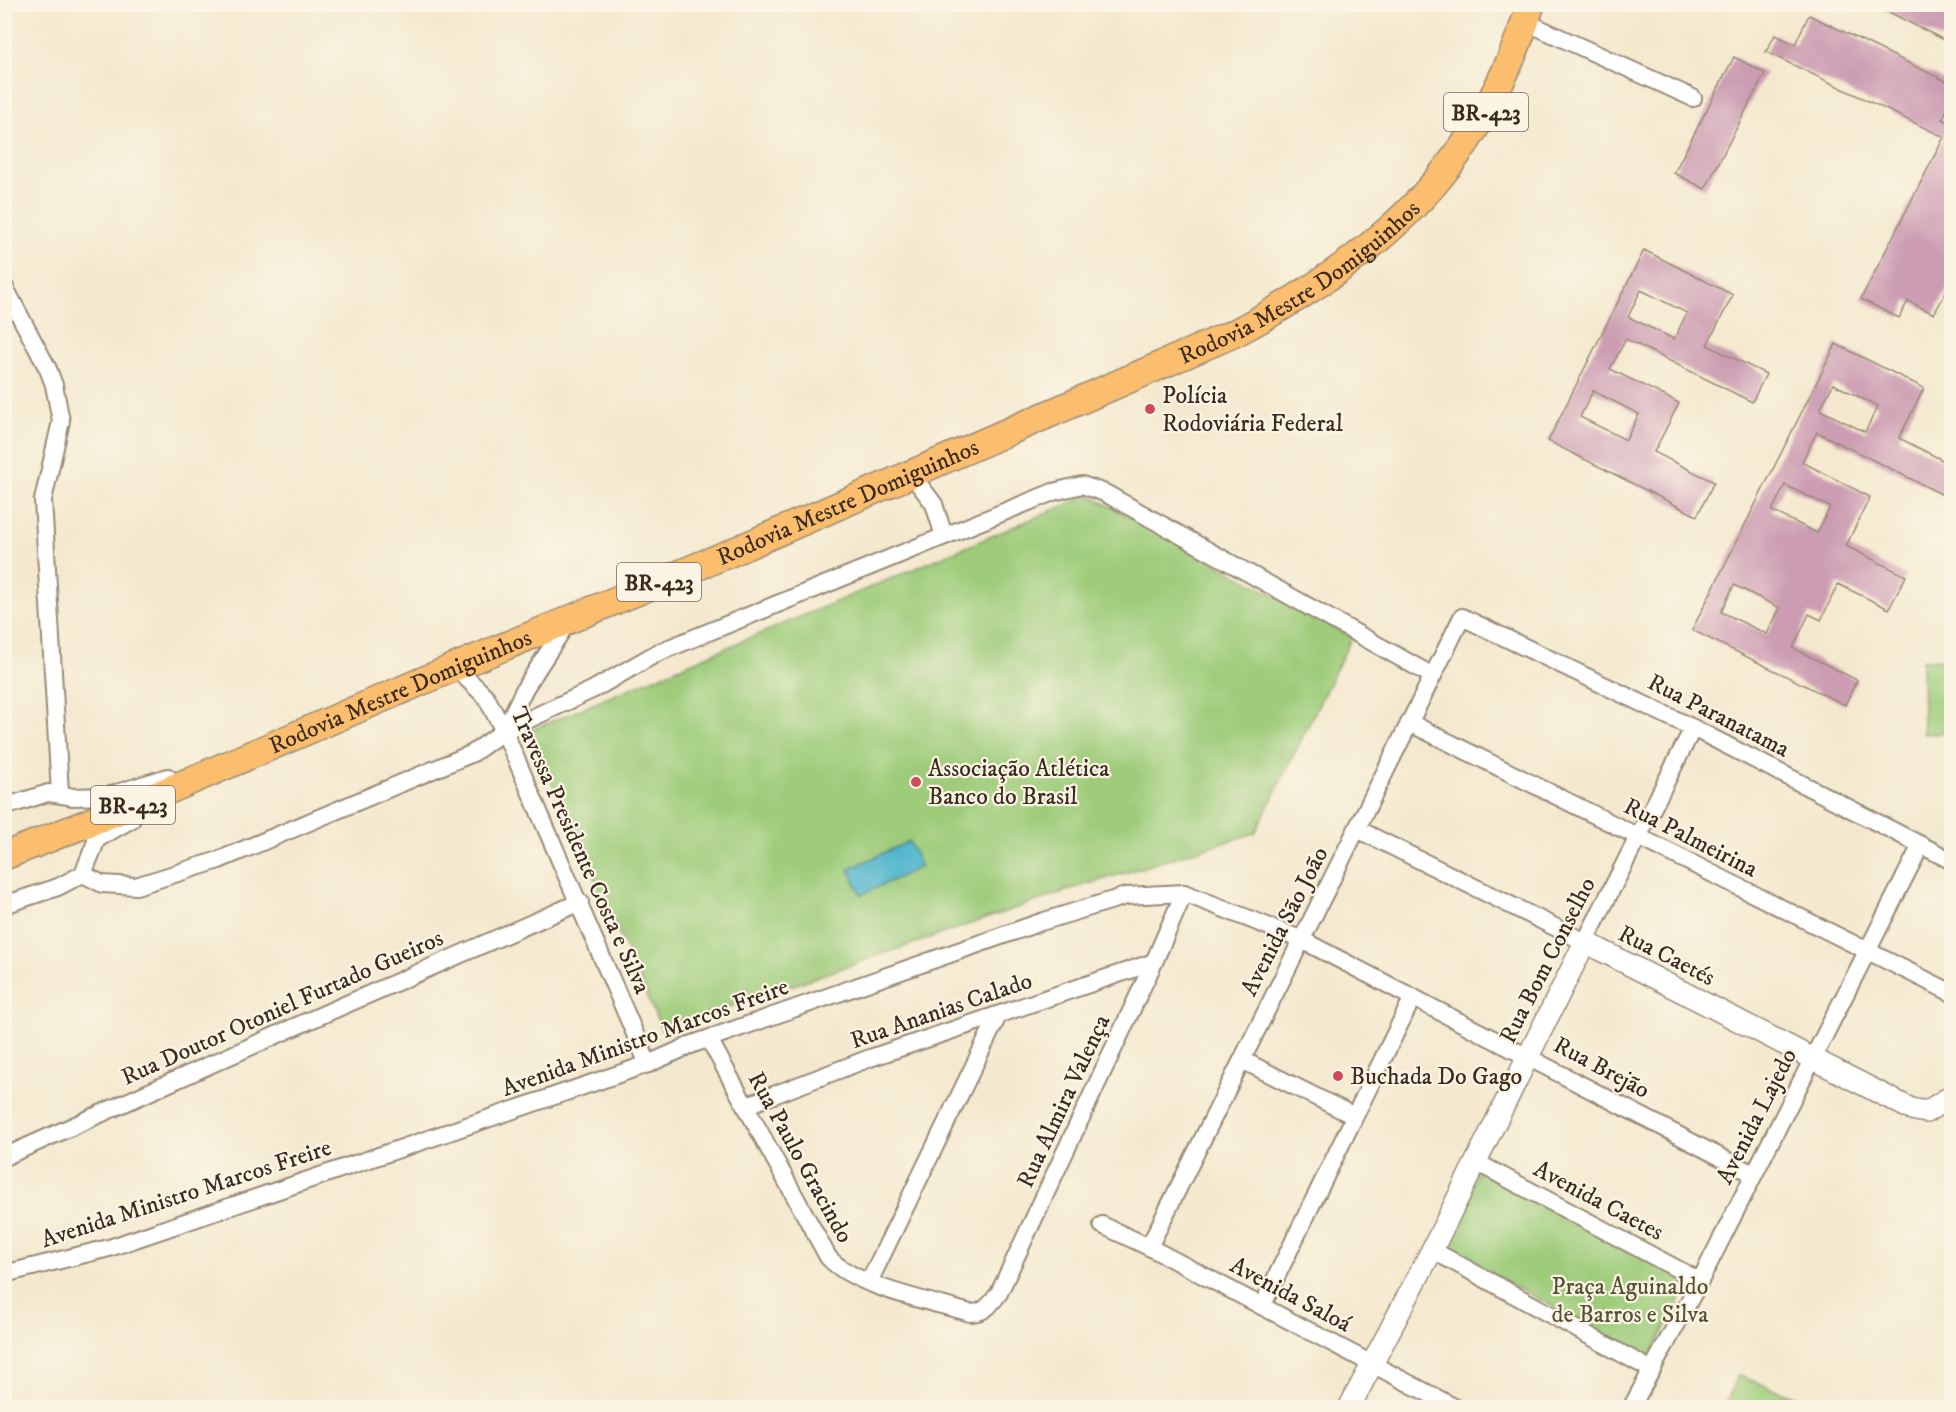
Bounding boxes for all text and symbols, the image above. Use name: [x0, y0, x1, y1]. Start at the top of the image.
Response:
road number: BR-423: [1444, 93, 1528, 131]
street label: Rodovia Mestre Domiguinhos: [1174, 194, 1427, 371]
place label: Polícia Rodoviária Federal: [1162, 381, 1344, 439]
marker: Polícia Rodoviária Federal: [1143, 402, 1157, 416]
street label: Rodovia Mestre Domiguinhos: [713, 432, 984, 573]
road number: BR-423: [617, 563, 701, 601]
street label: Rodovia Mestre Domiguinhos: [264, 623, 536, 761]
street label: Rua Paranatama: [1643, 667, 1795, 765]
street label: Travessa Presidente Costa e Silva: [503, 702, 657, 999]
place label: Associação Atlética Banco do Brasil: [928, 754, 1110, 812]
marker: Associação Atlética Banco do Brasil: [909, 775, 923, 789]
road number: BR-423: [91, 786, 175, 824]
street label: Rua Palmeirina: [1619, 791, 1763, 885]
street label: Avenida São João: [1234, 842, 1335, 1001]
street label: Rua Bom Conselho: [1493, 872, 1603, 1049]
street label: Rua Caetés: [1613, 919, 1720, 993]
street label: Rua Doutor Otoniel Furtado Gueiros: [117, 923, 448, 1093]
street label: Rua Ananias Calado: [847, 966, 1036, 1056]
street label: Avenida Ministro Marcos Freire: [498, 972, 793, 1104]
street label: Rua Almira Valença: [1011, 1009, 1118, 1193]
street label: Rua Brejão: [1548, 1030, 1655, 1106]
street label: Avenida Lajedo: [1710, 1044, 1804, 1189]
place label: Buchada Do Gago: [1350, 1062, 1522, 1092]
street label: Rua Paulo Gracindo: [741, 1067, 860, 1248]
marker: Buchada Do Gago: [1331, 1069, 1345, 1083]
street label: Avenida Ministro Marcos Freire: [37, 1133, 335, 1255]
street label: Avenida Caetes: [1528, 1154, 1669, 1248]
street label: Avenida Saloá: [1225, 1250, 1357, 1340]
park label: Praça Aguinaldo de Barros e Silva: [1551, 1272, 1709, 1330]

